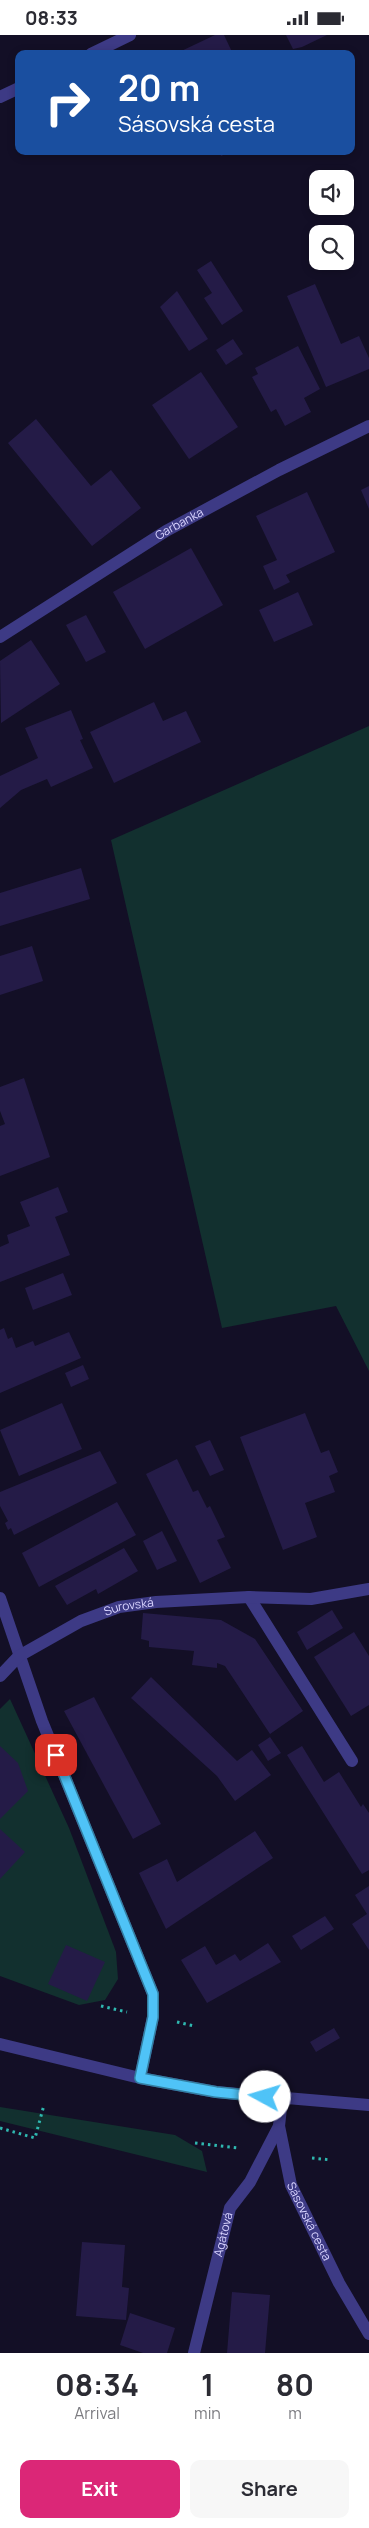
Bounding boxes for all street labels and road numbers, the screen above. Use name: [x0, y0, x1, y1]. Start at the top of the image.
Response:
street label: Garbanka: [151, 503, 206, 544]
street label: Surovská: [101, 1593, 155, 1620]
street label: Sásovská cesta: [283, 2179, 336, 2264]
street label: Agátová: [209, 2210, 237, 2258]

